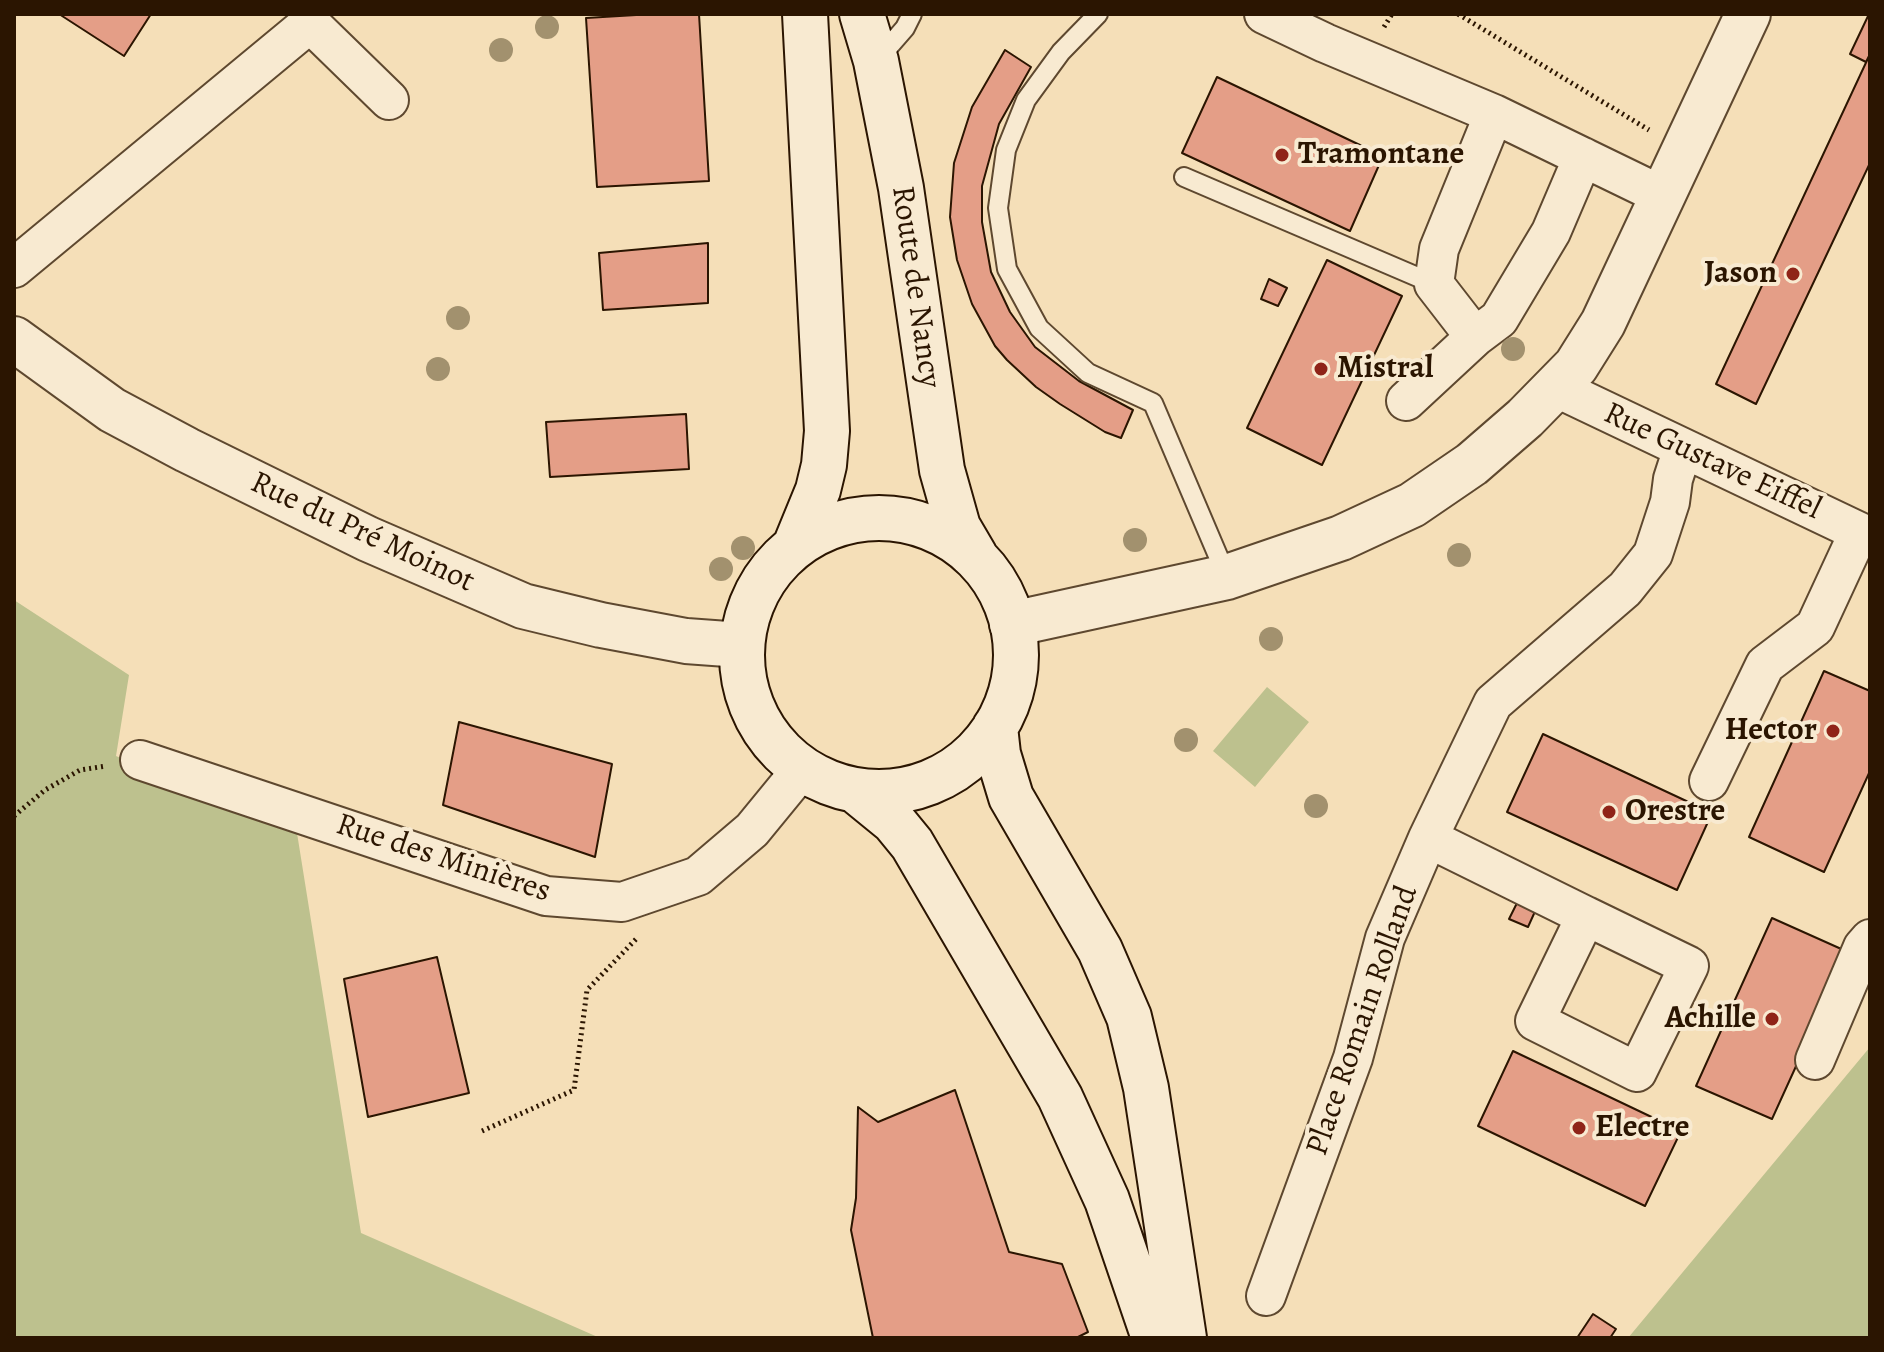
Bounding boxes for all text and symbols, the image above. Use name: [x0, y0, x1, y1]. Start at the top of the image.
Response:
place label: Tramontane: [1298, 136, 1464, 174]
marker: Tramontane: [1273, 146, 1291, 164]
street label: Route de Nancy: [882, 184, 948, 390]
place label: Jason: [1704, 255, 1777, 293]
marker: Jason: [1784, 265, 1802, 283]
place label: Mistral: [1337, 350, 1433, 388]
marker: Mistral: [1312, 360, 1330, 378]
street label: Rue Gustave Eiffel: [1597, 395, 1827, 529]
street label: Rue du Pré Moinot: [244, 464, 480, 602]
place label: Hector: [1725, 712, 1817, 750]
marker: Hector: [1824, 722, 1842, 740]
place label: Orestre: [1625, 793, 1725, 831]
marker: Orestre: [1600, 803, 1618, 821]
street label: Rue des Minières: [331, 806, 555, 912]
street label: Place Romain Rolland: [1299, 881, 1427, 1161]
place label: Achille: [1665, 1000, 1756, 1038]
marker: Achille: [1763, 1010, 1781, 1028]
place label: Electre: [1595, 1109, 1689, 1147]
marker: Electre: [1570, 1119, 1588, 1137]

